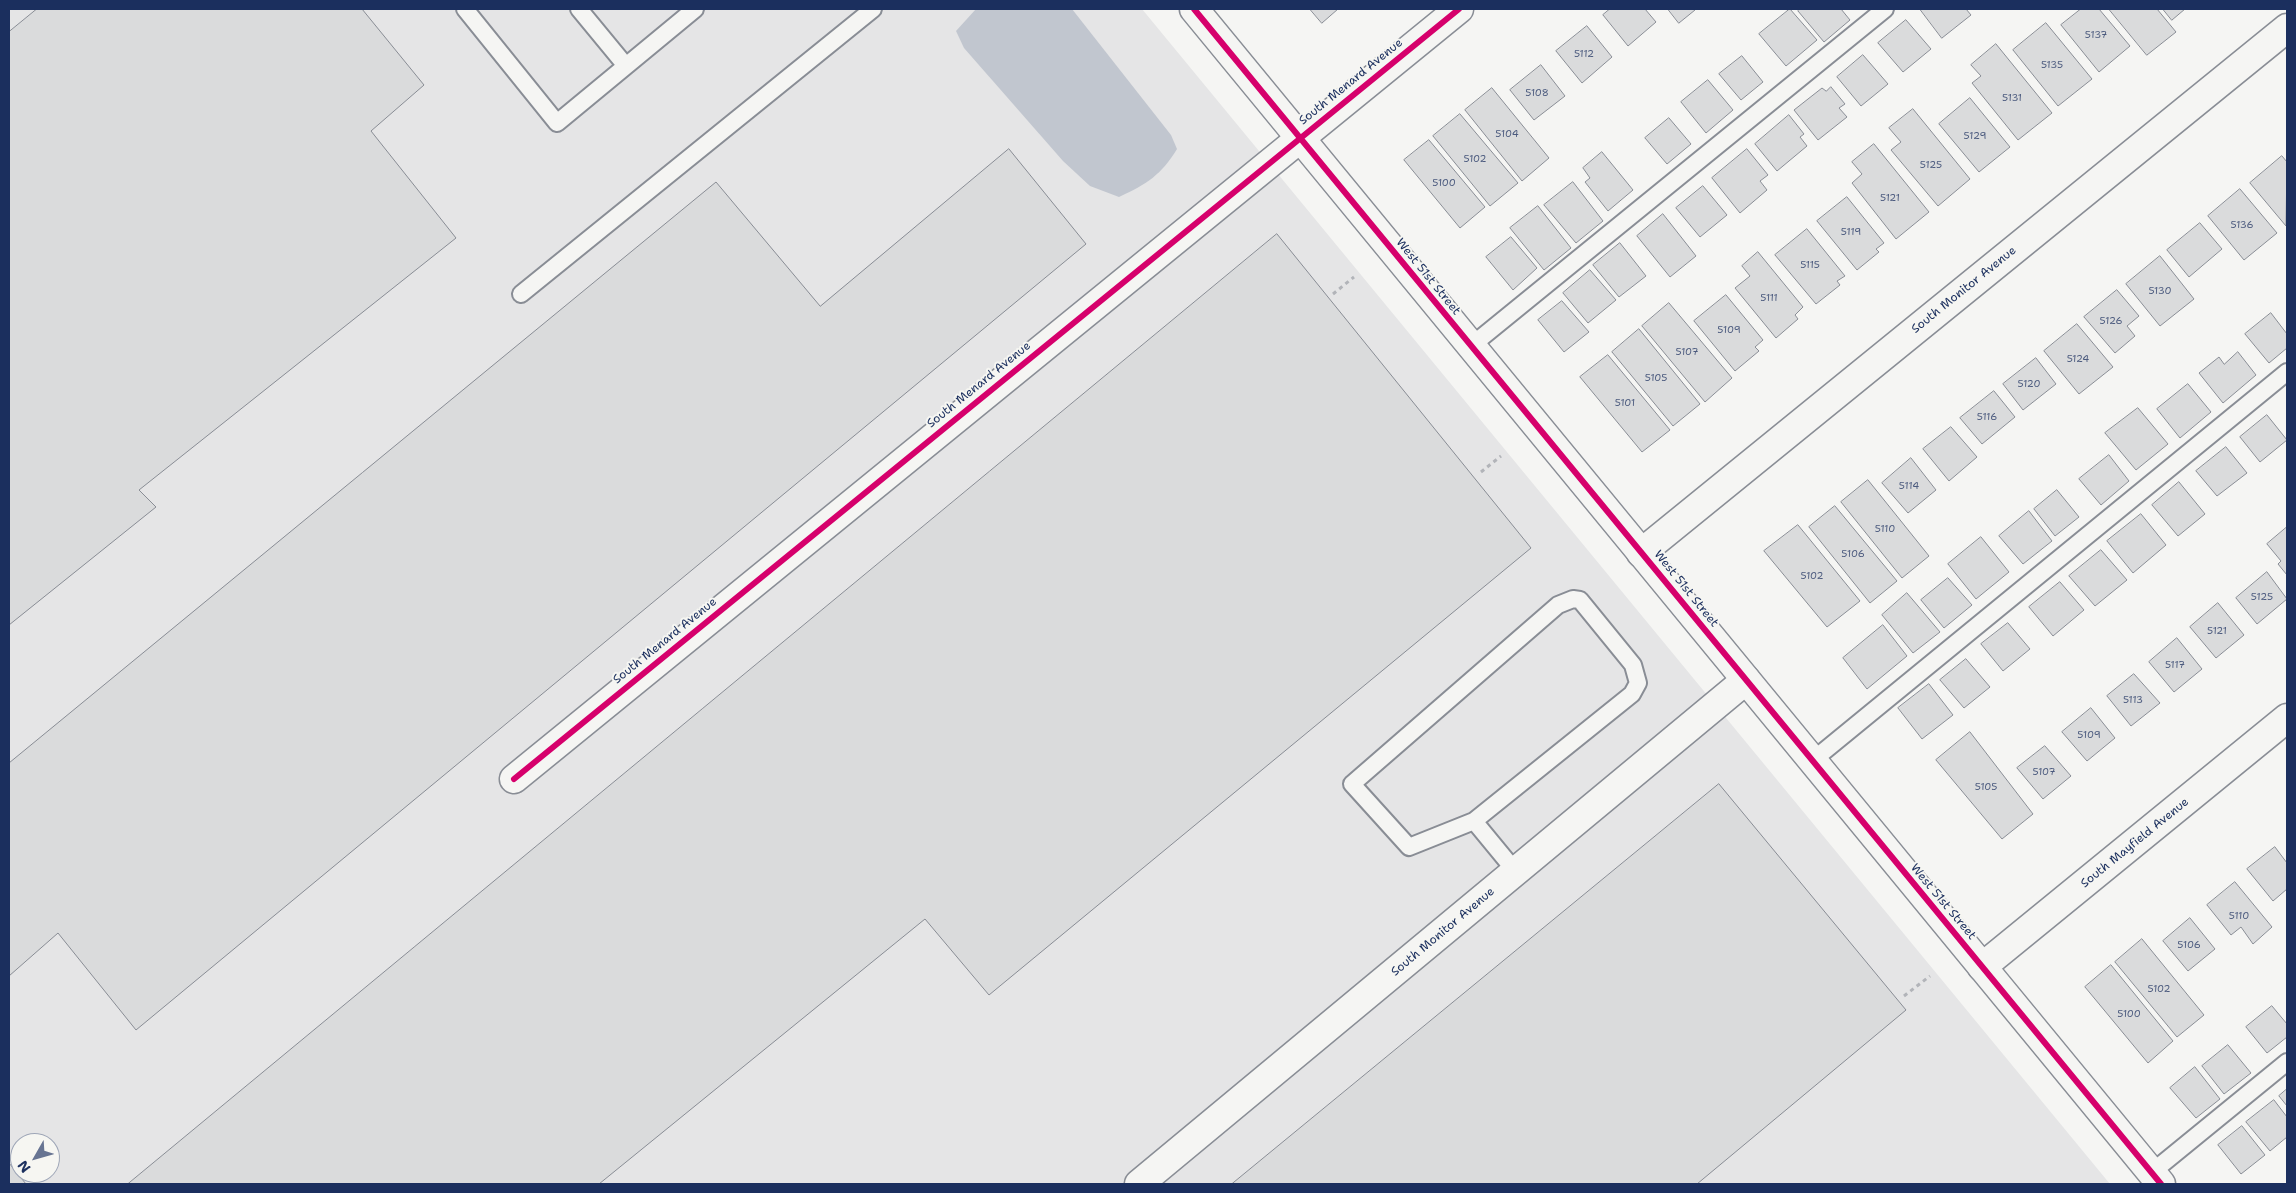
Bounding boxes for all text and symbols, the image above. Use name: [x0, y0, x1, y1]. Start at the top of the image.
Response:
house number: 5137: [2085, 29, 2107, 41]
street label: South Menard Avenue: [1296, 36, 1406, 128]
house number: 5112: [1574, 48, 1594, 60]
house number: 5135: [2041, 59, 2063, 71]
house number: 5108: [1525, 87, 1549, 99]
house number: 5131: [2002, 92, 2022, 104]
house number: 5104: [1495, 128, 1519, 140]
house number: 5129: [1964, 130, 1986, 142]
house number: 5102: [1463, 153, 1487, 165]
house number: 5125: [1920, 159, 1942, 171]
house number: 5100: [1432, 177, 1456, 189]
house number: 5121: [1880, 192, 1900, 204]
house number: 5136: [2230, 219, 2254, 231]
house number: 5119: [1841, 226, 1861, 238]
street label: West 51st Street: [1393, 236, 1463, 318]
street label: South Monitor Avenue: [1909, 243, 2019, 337]
house number: 5115: [1800, 259, 1820, 271]
house number: 5130: [2148, 285, 2172, 297]
house number: 5111: [1760, 292, 1778, 304]
house number: 5126: [2100, 315, 2122, 327]
house number: 5109: [1717, 324, 1741, 336]
street label: South Menard Avenue: [924, 339, 1034, 431]
house number: 5107: [1675, 346, 1699, 358]
house number: 5124: [2067, 353, 2089, 365]
house number: 5105: [1645, 372, 1667, 384]
house number: 5120: [2017, 378, 2041, 390]
house number: 5101: [1615, 397, 1635, 409]
house number: 5116: [1977, 411, 1997, 423]
house number: 5114: [1899, 480, 1919, 492]
house number: 5110: [1875, 523, 1895, 535]
street label: West 51st Street: [1651, 548, 1721, 630]
house number: 5106: [1841, 548, 1865, 560]
house number: 5102: [1800, 570, 1824, 582]
house number: 5125: [2251, 591, 2273, 603]
street label: South Menard Avenue: [610, 595, 720, 687]
house number: 5121: [2207, 625, 2227, 637]
house number: 5117: [2165, 659, 2185, 671]
house number: 5113: [2123, 694, 2143, 706]
house number: 5109: [2077, 729, 2101, 741]
house number: 5107: [2032, 766, 2056, 778]
house number: 5105: [1975, 781, 1997, 793]
street label: South Mayfield Avenue: [2078, 795, 2192, 891]
street label: West 51st Street: [1907, 861, 1979, 943]
street label: South Monitor Avenue: [1388, 885, 1498, 979]
house number: 5110: [2229, 910, 2249, 922]
house number: 5106: [2177, 939, 2201, 951]
house number: 5102: [2147, 983, 2171, 995]
house number: 5100: [2117, 1008, 2141, 1020]
north arrow: [10, 1133, 60, 1183]
text: N: [13, 1157, 34, 1177]

